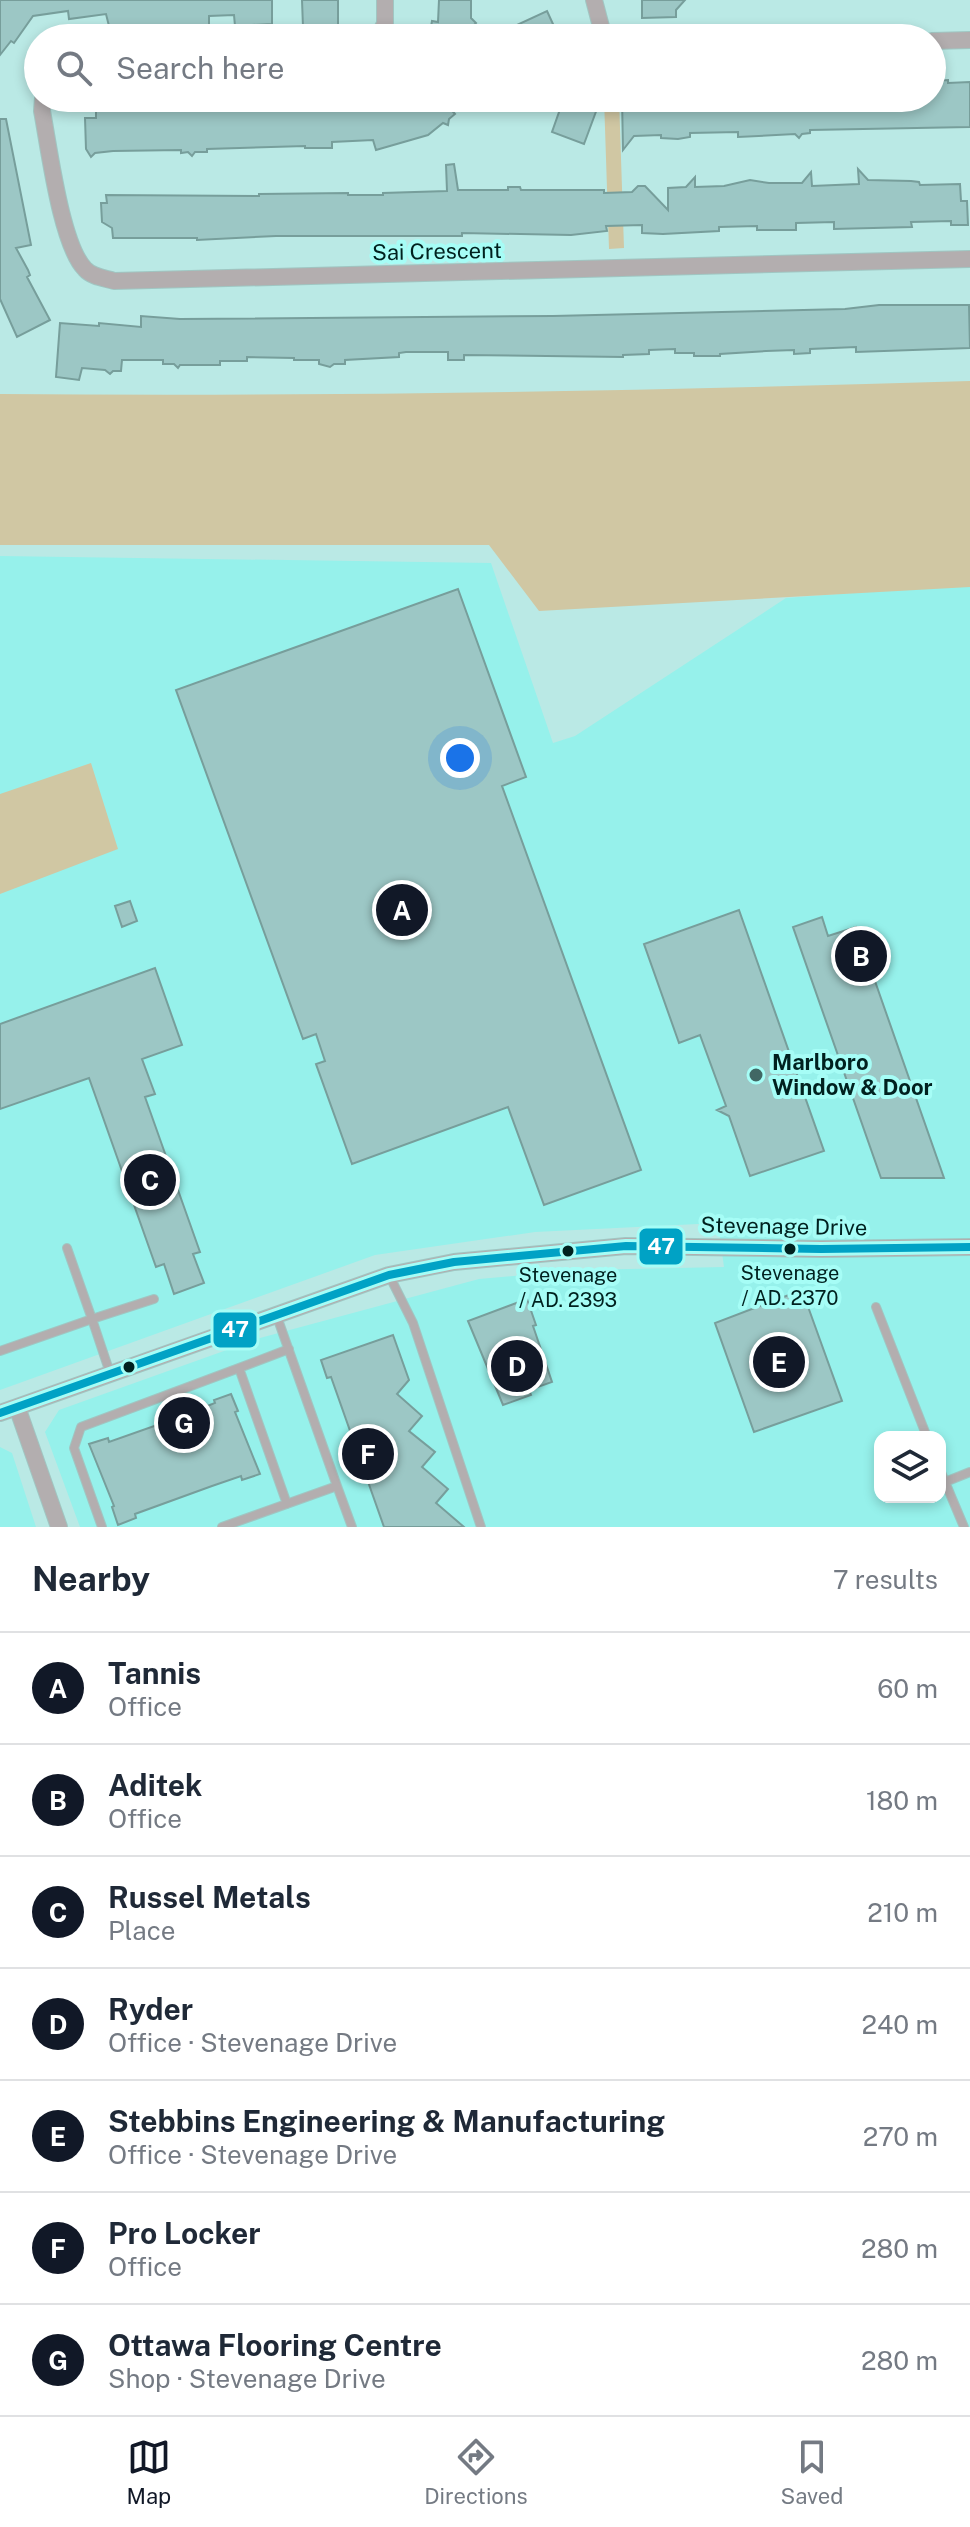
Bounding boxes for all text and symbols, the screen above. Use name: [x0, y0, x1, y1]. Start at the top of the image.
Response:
search box: [24, 24, 946, 112]
icon: search: [52, 46, 96, 90]
text: Search here: [116, 50, 284, 86]
street label: Sai Crescent: [372, 237, 502, 265]
your location: [440, 738, 480, 778]
pin: A: [376, 880, 428, 940]
pin: B: [835, 926, 887, 986]
place label: Marlboro Window & Door: [772, 1049, 933, 1100]
marker: Marlboro Window & Door: [747, 1066, 765, 1084]
pin: C: [124, 1150, 176, 1210]
street label: Stevenage Drive: [700, 1212, 868, 1240]
line badge: 47: [638, 1227, 684, 1266]
text: 47: [647, 1233, 675, 1259]
marker: Stevenage / AD. 2370: [782, 1241, 798, 1257]
marker: Stevenage / AD. 2393: [560, 1243, 576, 1259]
place label: Stevenage / AD. 2370: [741, 1261, 839, 1310]
place label: Stevenage / AD. 2393: [519, 1263, 617, 1312]
line badge: 47: [212, 1311, 258, 1349]
text: 47: [221, 1316, 249, 1342]
pin: E: [753, 1332, 805, 1392]
pin: D: [491, 1336, 543, 1396]
unlabelled marker: [121, 1359, 137, 1375]
pin: G: [158, 1393, 210, 1453]
pin: F: [342, 1424, 394, 1484]
map controls: [874, 1431, 946, 1503]
button: layers: [874, 1431, 946, 1503]
text: Nearby: [32, 1559, 150, 1599]
text: 7 results: [833, 1564, 938, 1595]
text: Tannis: [108, 1655, 201, 1691]
text: A: [49, 1673, 67, 1704]
text: 60 m: [877, 1673, 938, 1704]
text: Office: [108, 1691, 182, 1722]
text: Aditek: [108, 1767, 202, 1803]
text: B: [49, 1785, 67, 1816]
text: 180 m: [866, 1785, 938, 1816]
text: Office: [108, 1803, 182, 1834]
text: Russel Metals: [108, 1879, 311, 1915]
text: C: [49, 1897, 67, 1928]
text: 210 m: [867, 1897, 938, 1928]
text: Place: [108, 1915, 175, 1946]
text: Ryder: [108, 1991, 193, 2027]
text: D: [49, 2009, 67, 2040]
text: 240 m: [861, 2009, 938, 2040]
text: Office · Stevenage Drive: [108, 2027, 397, 2058]
text: Stebbins Engineering & Manufacturing: [108, 2103, 665, 2139]
text: E: [50, 2121, 66, 2152]
text: 270 m: [863, 2121, 938, 2152]
text: Office · Stevenage Drive: [108, 2139, 397, 2170]
text: Pro Locker: [108, 2215, 261, 2251]
text: F: [50, 2233, 66, 2264]
text: 280 m: [861, 2233, 938, 2264]
text: Office: [108, 2251, 182, 2282]
text: Ottawa Flooring Centre: [108, 2327, 442, 2363]
text: G: [48, 2345, 68, 2376]
text: 280 m: [861, 2345, 938, 2376]
text: Shop · Stevenage Drive: [108, 2363, 386, 2394]
tab: Map: [127, 2435, 171, 2509]
tab: Directions: [424, 2435, 528, 2509]
tab: Saved: [781, 2435, 843, 2509]

